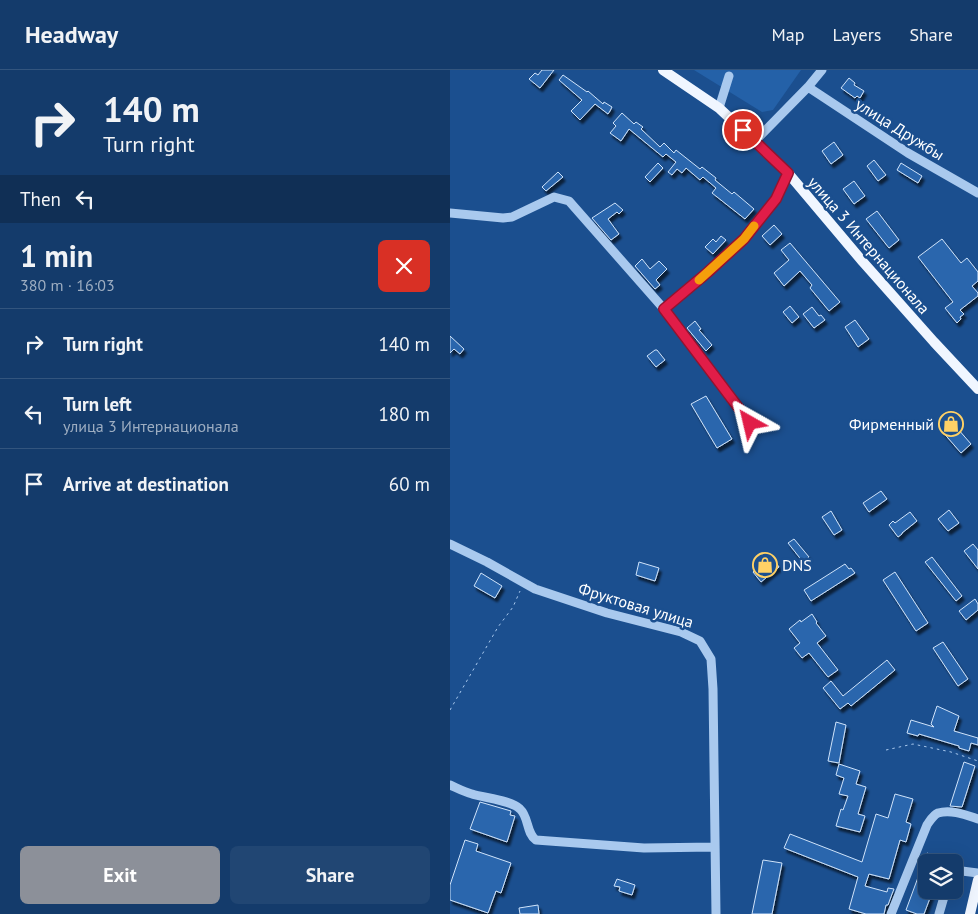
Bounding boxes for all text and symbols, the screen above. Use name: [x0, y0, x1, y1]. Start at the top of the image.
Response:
text: Headway: [25, 19, 118, 50]
text: Map: [772, 23, 804, 46]
text: Layers: [832, 23, 881, 46]
text: Share: [909, 23, 953, 46]
text: 140 m: [103, 86, 200, 132]
icon: right: [20, 90, 85, 155]
street label: улица Дружбы: [852, 94, 948, 164]
pin: [722, 109, 764, 151]
icon: arrive: [729, 116, 757, 144]
text: Turn right: [103, 130, 195, 158]
street label: улица 3 Интернационала: [804, 172, 934, 318]
icon: left: [71, 185, 99, 213]
text: Then: [20, 187, 61, 211]
text: 1 min: [20, 236, 93, 275]
button: close: [378, 240, 430, 292]
text: 380 m · 16:03: [20, 275, 115, 295]
icon: right: [20, 330, 48, 358]
text: Turn right: [63, 332, 143, 356]
text: 140 m: [378, 332, 430, 356]
text: Turn left: [63, 392, 132, 416]
position arrow: [723, 396, 775, 448]
icon: left: [20, 400, 48, 428]
text: 180 m: [378, 402, 430, 426]
shop icon: Фирменный: [938, 411, 964, 437]
place label: Фирменный: [849, 414, 934, 434]
text: улица 3 Интернационала: [63, 416, 239, 436]
icon: arrive: [20, 470, 48, 498]
text: Arrive at destination: [63, 472, 229, 496]
text: 60 m: [389, 472, 430, 496]
shop icon: DNS: [752, 552, 778, 578]
place label: DNS: [782, 555, 812, 575]
street label: Фруктовая улица: [576, 578, 696, 632]
button: Exit: [20, 846, 220, 904]
button: Share: [230, 846, 430, 904]
map controls: [918, 854, 963, 899]
button: layers: [918, 854, 963, 899]

